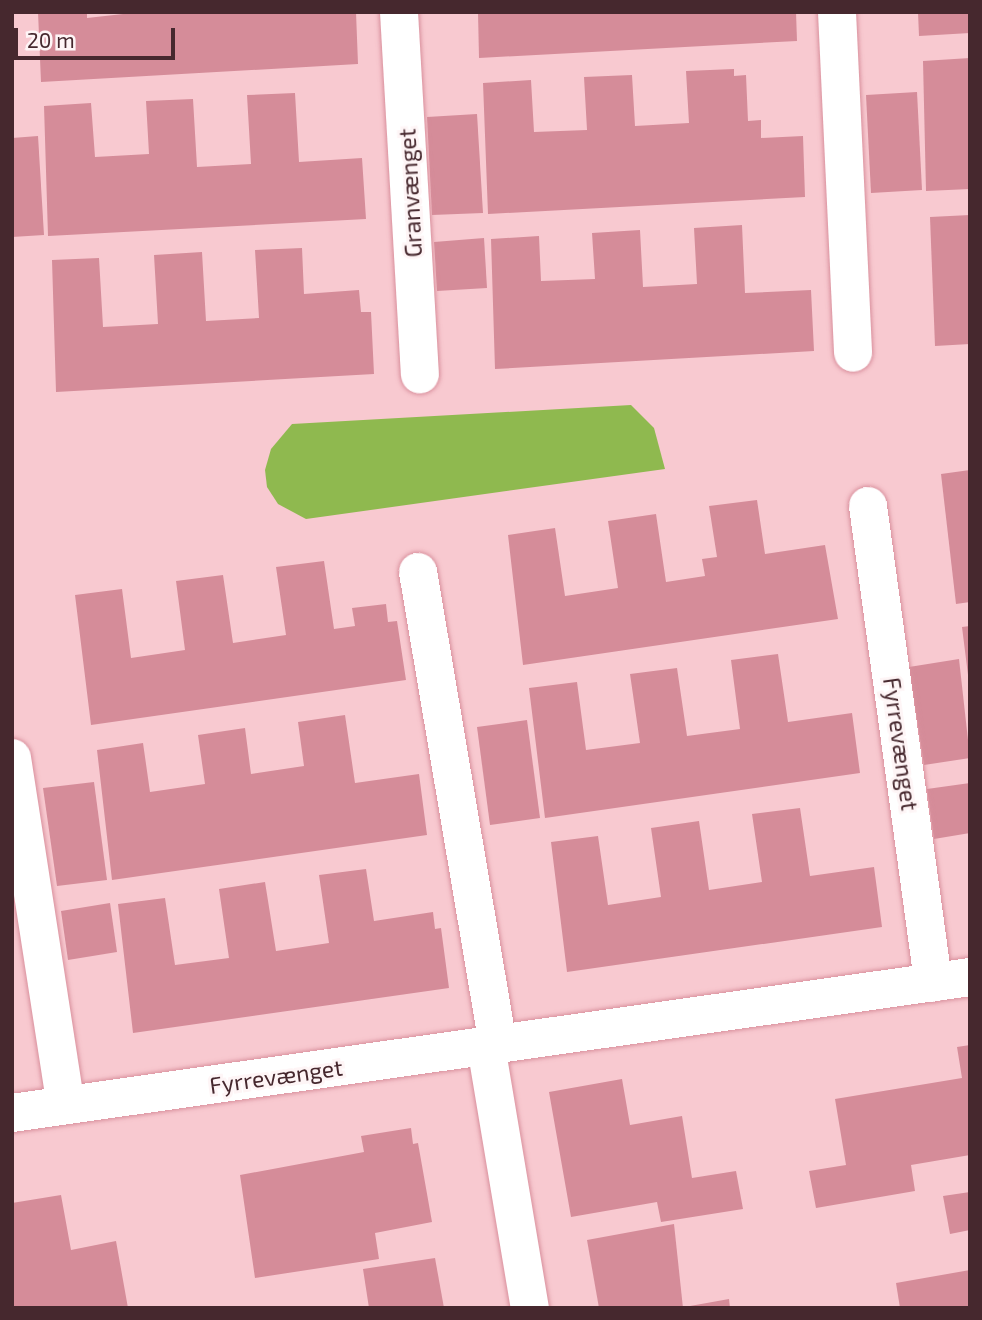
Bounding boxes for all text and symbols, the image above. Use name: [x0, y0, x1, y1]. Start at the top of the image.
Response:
scale bar: [18, 14, 178, 58]
text: 20 m: [27, 27, 75, 52]
street label: Granvænget: [393, 128, 427, 258]
street label: Fyrrevænget: [878, 676, 924, 812]
street label: Fyrrevænget: [208, 1053, 344, 1099]

